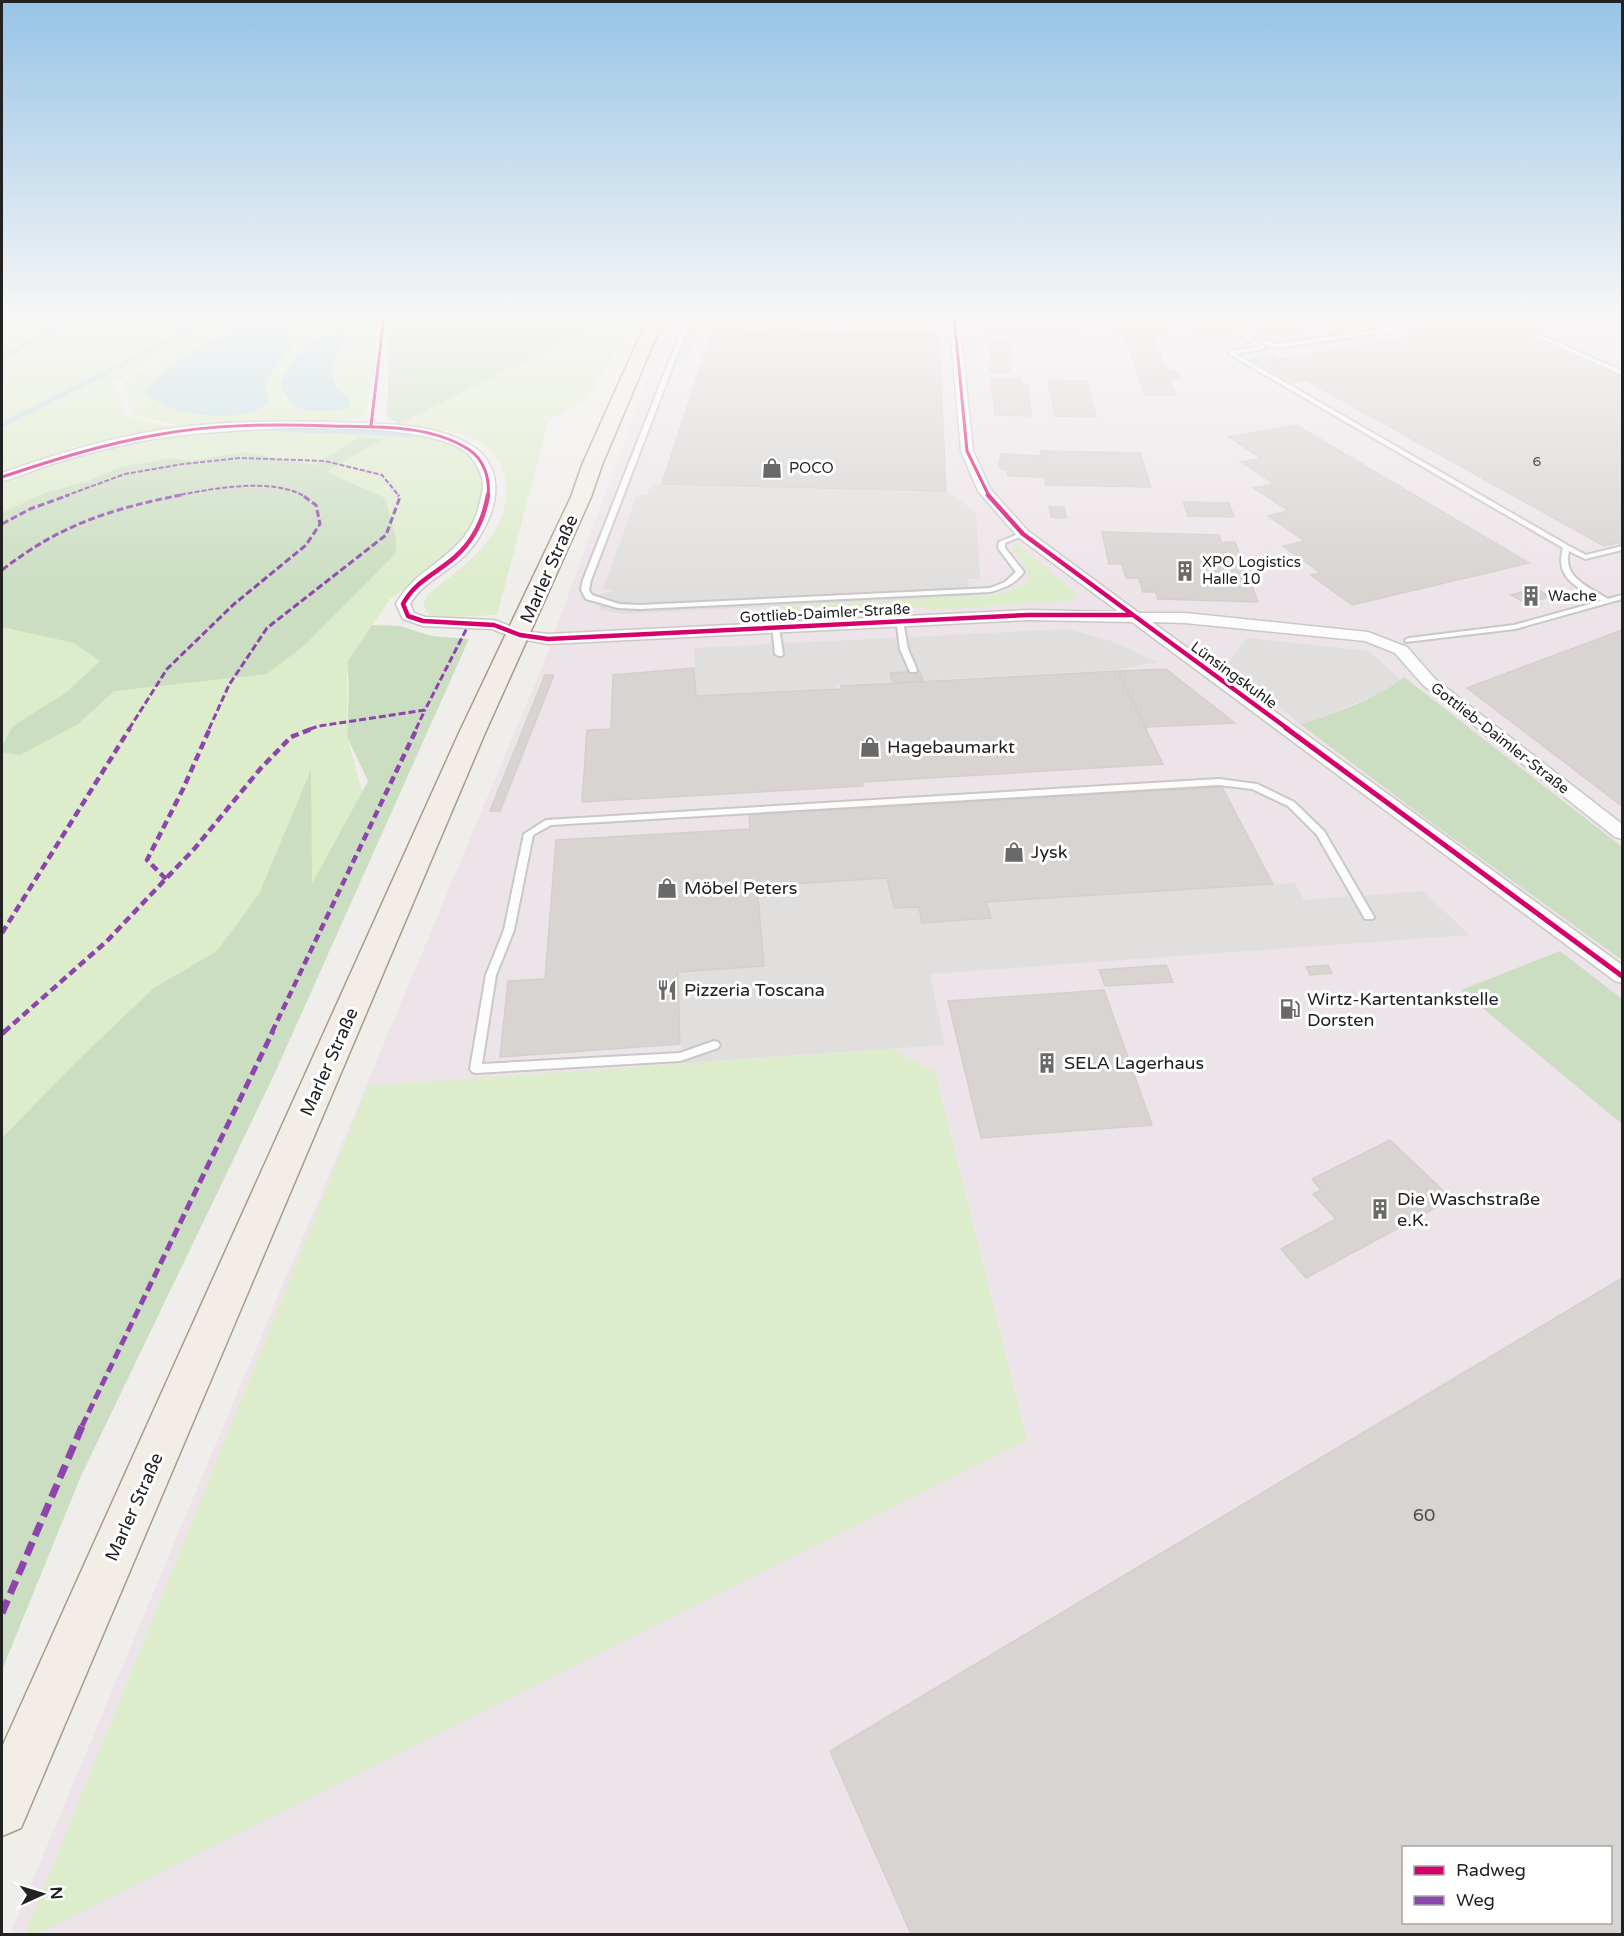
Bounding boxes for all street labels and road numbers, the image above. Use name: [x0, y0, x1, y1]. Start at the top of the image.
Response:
street label: Marler Straße: [515, 511, 583, 627]
street label: Gottlieb-Daimler-Straße: [739, 600, 911, 626]
street label: Lünsingskuhle: [1187, 638, 1281, 712]
street label: Gottlieb-Daimler-Straße: [1427, 678, 1573, 798]
street label: Marler Straße: [295, 1004, 363, 1120]
street label: Marler Straße: [100, 1449, 168, 1565]

